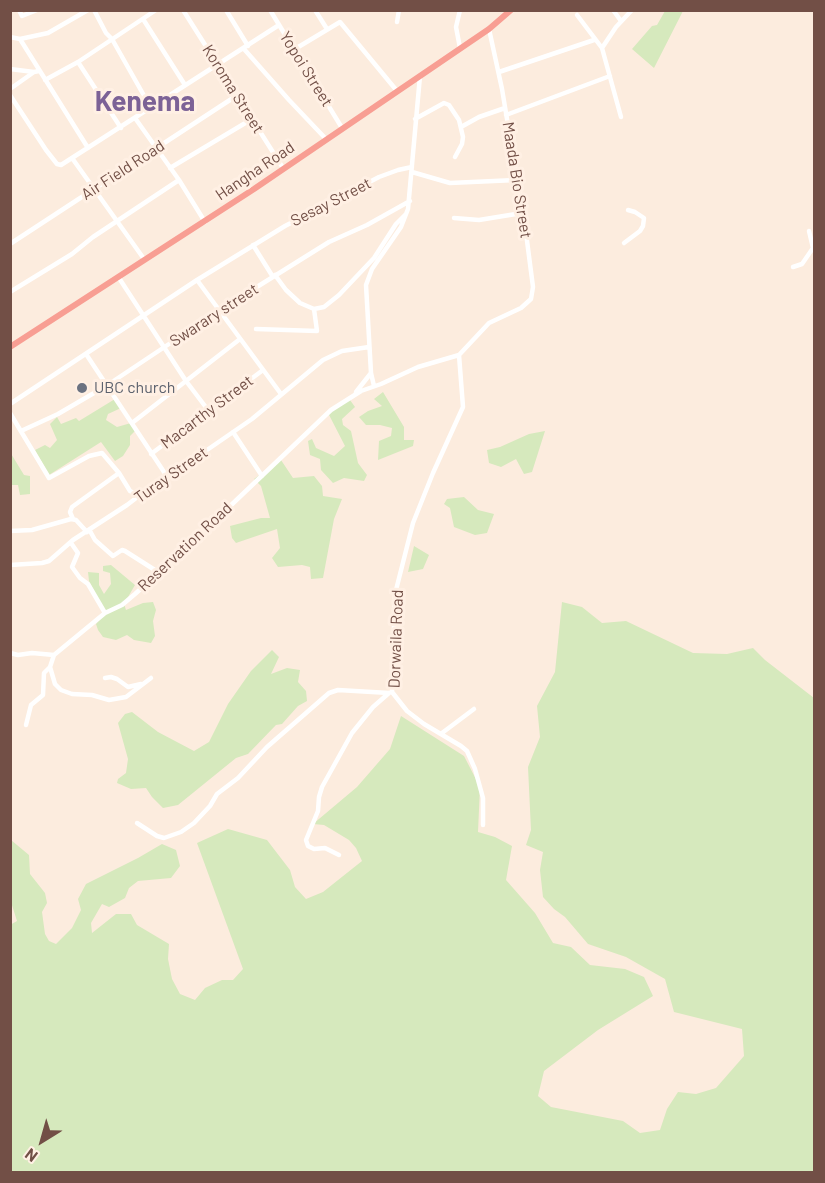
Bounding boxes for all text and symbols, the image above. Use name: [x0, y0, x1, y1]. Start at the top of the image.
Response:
street label: Yopoi Street: [275, 28, 337, 110]
street label: Koroma Street: [198, 41, 268, 137]
district label: Kenema: [95, 85, 195, 119]
street label: Maada Bio Street: [498, 120, 536, 240]
street label: Air Field Road: [78, 136, 168, 204]
street label: Hangha Road: [212, 138, 298, 204]
street label: Sesay Street: [288, 174, 374, 230]
street label: Swarary street: [166, 279, 262, 351]
street label: Macarthy Street: [157, 371, 257, 453]
place label: UBC church: [94, 378, 175, 398]
marker: UBC church: [75, 381, 89, 395]
street label: Turay Street: [131, 443, 211, 507]
street label: Reservation Road: [134, 498, 236, 596]
street label: Dorwaila Road: [385, 589, 407, 689]
north arrow: [12, 1111, 72, 1171]
text: N: [21, 1145, 41, 1167]

